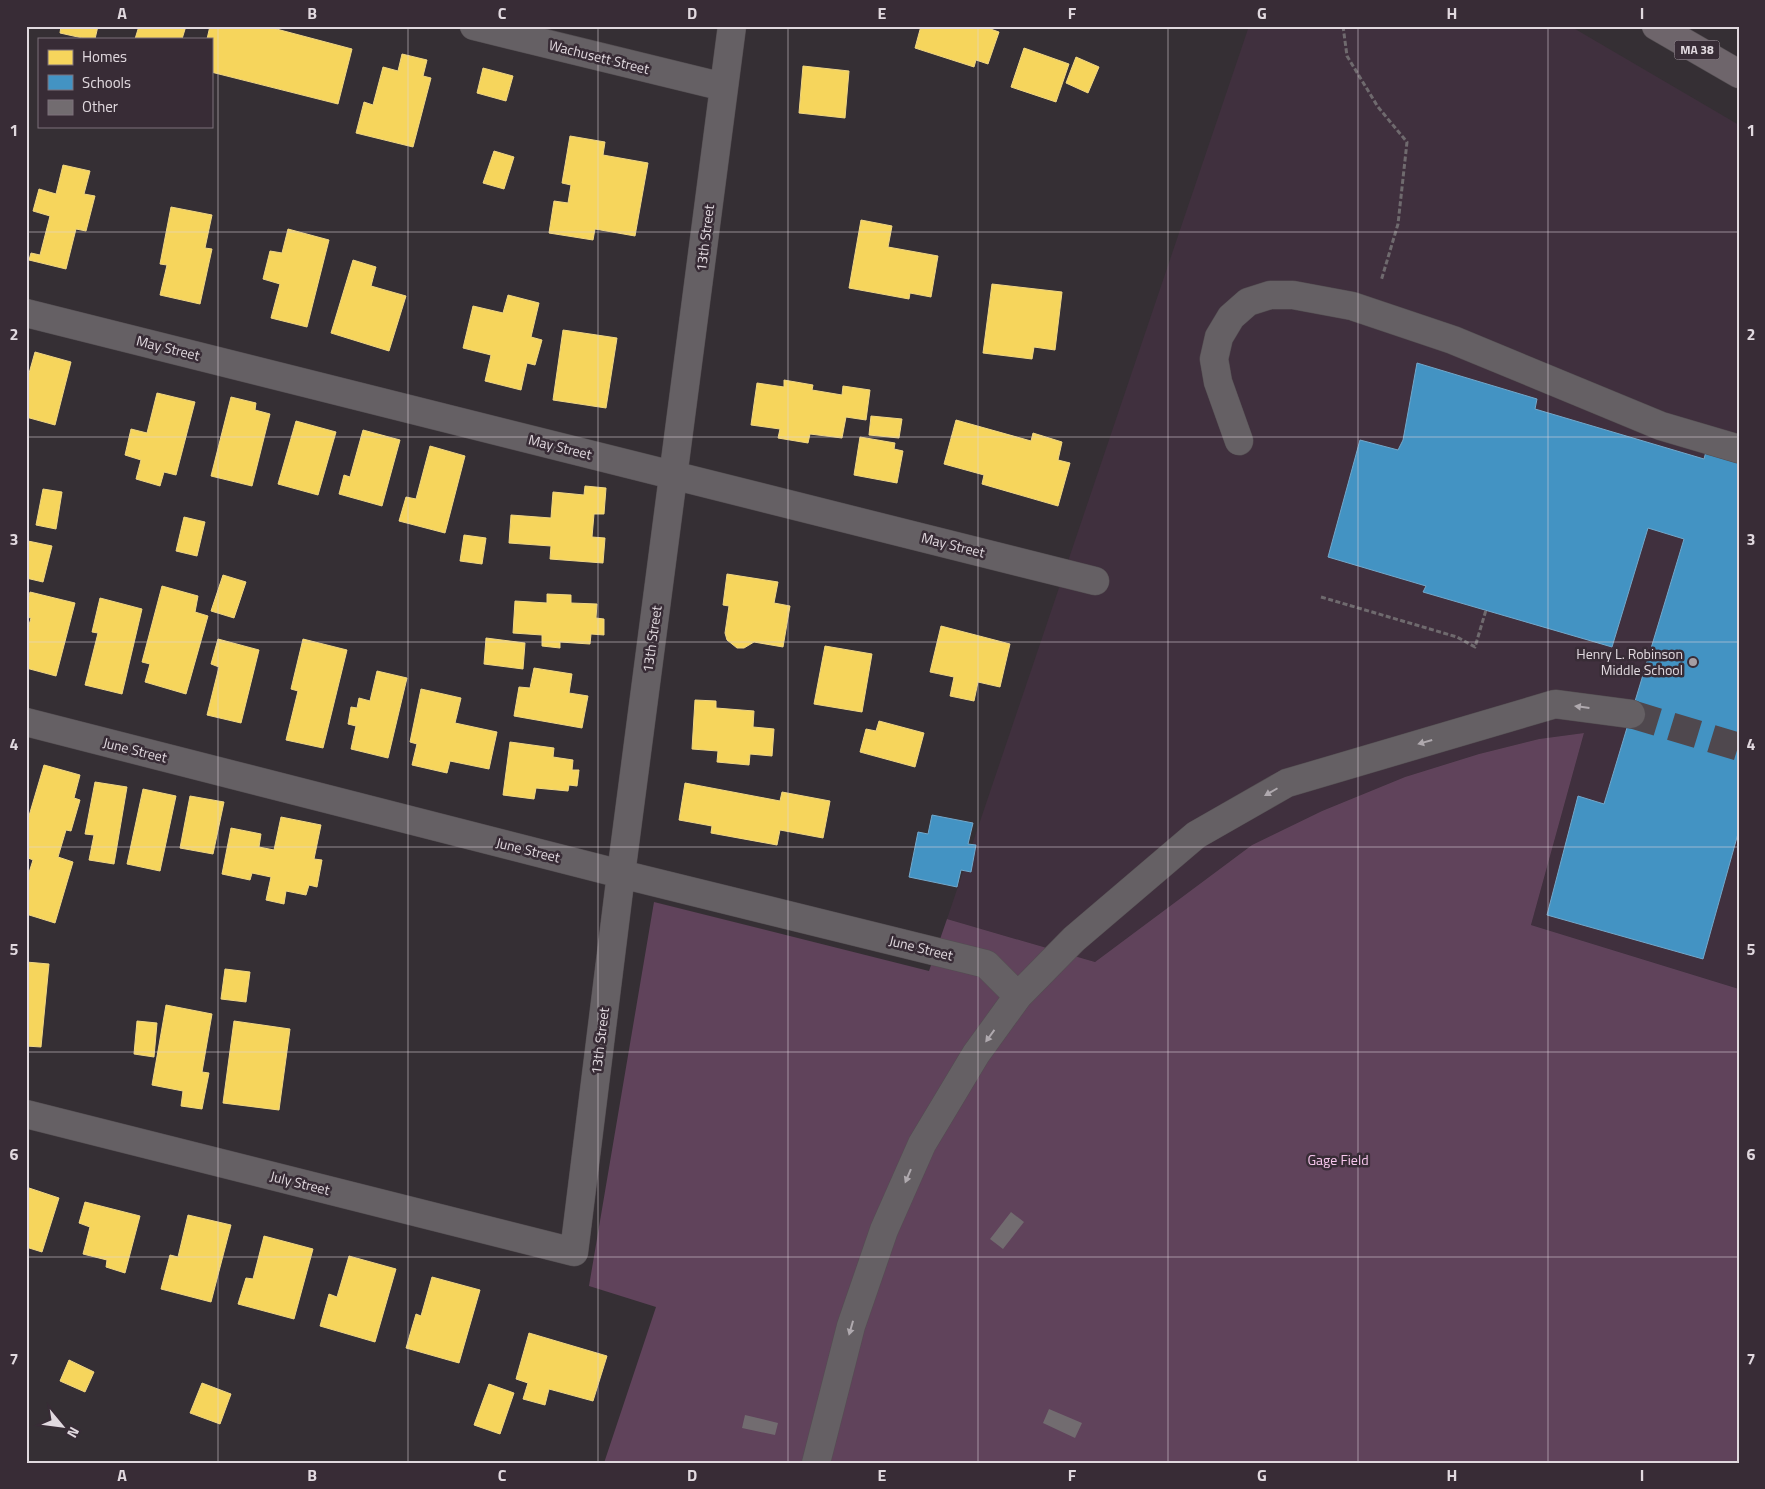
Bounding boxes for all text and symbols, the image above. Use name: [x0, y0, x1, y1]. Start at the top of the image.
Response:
text: A: [117, 1, 127, 25]
text: B: [307, 1, 317, 25]
text: C: [498, 1, 507, 25]
text: D: [687, 1, 697, 25]
text: E: [878, 1, 887, 25]
text: F: [1068, 1, 1077, 25]
text: G: [1257, 1, 1267, 25]
text: H: [1447, 1, 1457, 25]
text: I: [1640, 1, 1644, 25]
street label: Wachusett Street: [547, 34, 652, 79]
legend: [38, 38, 212, 128]
road number: MA 38: [1674, 40, 1720, 60]
text: Homes: [82, 45, 127, 68]
text: Schools: [82, 71, 131, 94]
text: Other: [82, 95, 118, 118]
text: 1: [10, 118, 18, 142]
text: 1: [1747, 118, 1755, 142]
street label: 13th Street: [690, 203, 719, 273]
text: 2: [10, 322, 18, 346]
text: 2: [1747, 322, 1755, 346]
street label: May Street: [134, 330, 202, 366]
street label: May Street: [526, 429, 594, 465]
text: 3: [10, 527, 18, 551]
street label: May Street: [919, 527, 987, 563]
text: 3: [1747, 527, 1755, 551]
street label: 13th Street: [636, 604, 667, 674]
place label: Henry L. Robinson Middle School: [1576, 643, 1683, 680]
marker: Henry L. Robinson Middle School: [1687, 656, 1699, 668]
one-way arrow: [1574, 703, 1590, 711]
street label: June Street: [101, 731, 169, 768]
text: 4: [10, 732, 19, 756]
text: 4: [1747, 732, 1756, 756]
one-way arrow: [1418, 739, 1433, 747]
one-way arrow: [1264, 788, 1279, 796]
street label: June Street: [494, 831, 562, 868]
street label: June Street: [887, 929, 955, 966]
text: 5: [10, 937, 19, 961]
text: 5: [1747, 937, 1756, 961]
street label: 13th Street: [585, 1006, 614, 1076]
one-way arrow: [985, 1029, 995, 1042]
text: 6: [10, 1142, 19, 1166]
text: 6: [1747, 1142, 1756, 1166]
park label: Gage Field: [1307, 1149, 1369, 1170]
street label: July Street: [268, 1165, 332, 1200]
one-way arrow: [903, 1169, 911, 1183]
one-way arrow: [847, 1320, 855, 1335]
text: 7: [10, 1347, 18, 1371]
text: 7: [1747, 1347, 1755, 1371]
north arrow: [38, 1402, 88, 1452]
text: N: [62, 1423, 85, 1442]
text: A: [117, 1463, 127, 1487]
text: B: [307, 1463, 317, 1487]
text: C: [498, 1463, 507, 1487]
text: D: [687, 1463, 697, 1487]
text: E: [878, 1463, 887, 1487]
text: F: [1068, 1463, 1077, 1487]
text: G: [1257, 1463, 1267, 1487]
text: H: [1447, 1463, 1457, 1487]
text: I: [1640, 1463, 1644, 1487]

